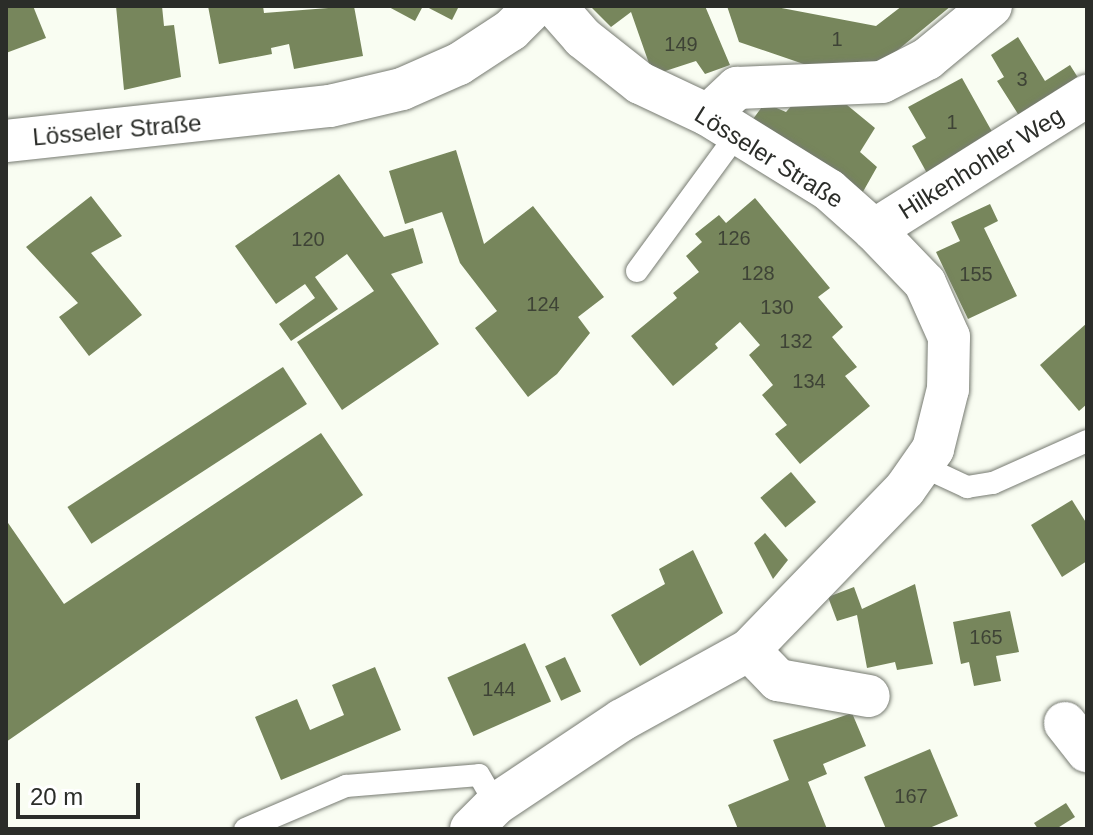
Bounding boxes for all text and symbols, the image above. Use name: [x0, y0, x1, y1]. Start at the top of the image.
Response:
house number: 1: [831, 27, 843, 51]
house number: 149: [664, 32, 698, 56]
house number: 3: [1016, 67, 1028, 91]
street label: Lösseler Straße: [690, 100, 848, 214]
street label: Hilkenhohler Weg: [893, 101, 1069, 225]
street label: Lösseler Straße: [31, 108, 203, 152]
house number: 1: [946, 110, 958, 134]
house number: 126: [717, 226, 751, 250]
house number: 120: [291, 227, 325, 251]
house number: 128: [741, 261, 775, 285]
house number: 155: [959, 262, 993, 286]
house number: 124: [526, 292, 560, 316]
house number: 130: [760, 295, 794, 319]
house number: 132: [779, 329, 813, 353]
house number: 134: [792, 369, 826, 393]
house number: 165: [969, 625, 1003, 649]
house number: 144: [482, 677, 516, 701]
scale bar: [20, 767, 144, 817]
text: 20 m: [30, 783, 83, 810]
house number: 167: [894, 784, 928, 808]

